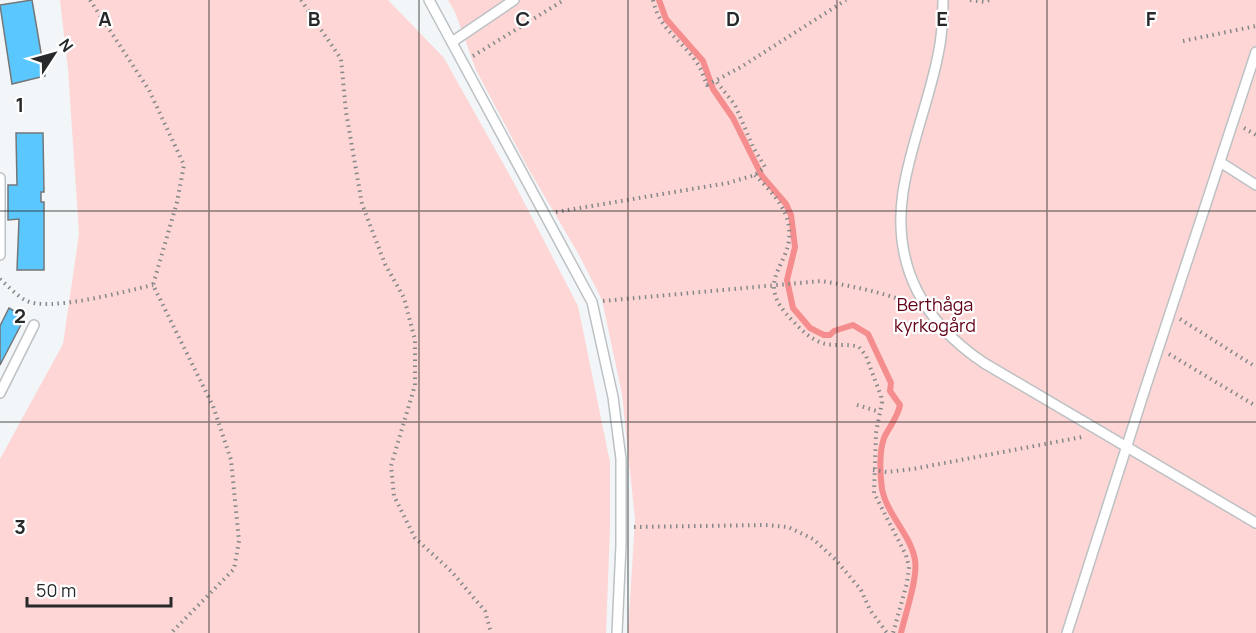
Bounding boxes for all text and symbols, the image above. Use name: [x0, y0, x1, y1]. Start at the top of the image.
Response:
text: A: [98, 5, 112, 32]
text: B: [308, 5, 321, 32]
text: C: [516, 5, 530, 32]
text: D: [726, 5, 740, 32]
text: E: [936, 5, 948, 32]
text: F: [1146, 5, 1157, 32]
north arrow: [24, 24, 84, 84]
text: N: [54, 34, 78, 56]
text: 1: [16, 91, 24, 118]
park label: Berthåga kyrkogård: [894, 292, 976, 337]
text: 2: [14, 302, 26, 329]
text: 3: [14, 513, 26, 540]
scale bar: [27, 570, 171, 608]
text: 50 m: [36, 578, 76, 602]

